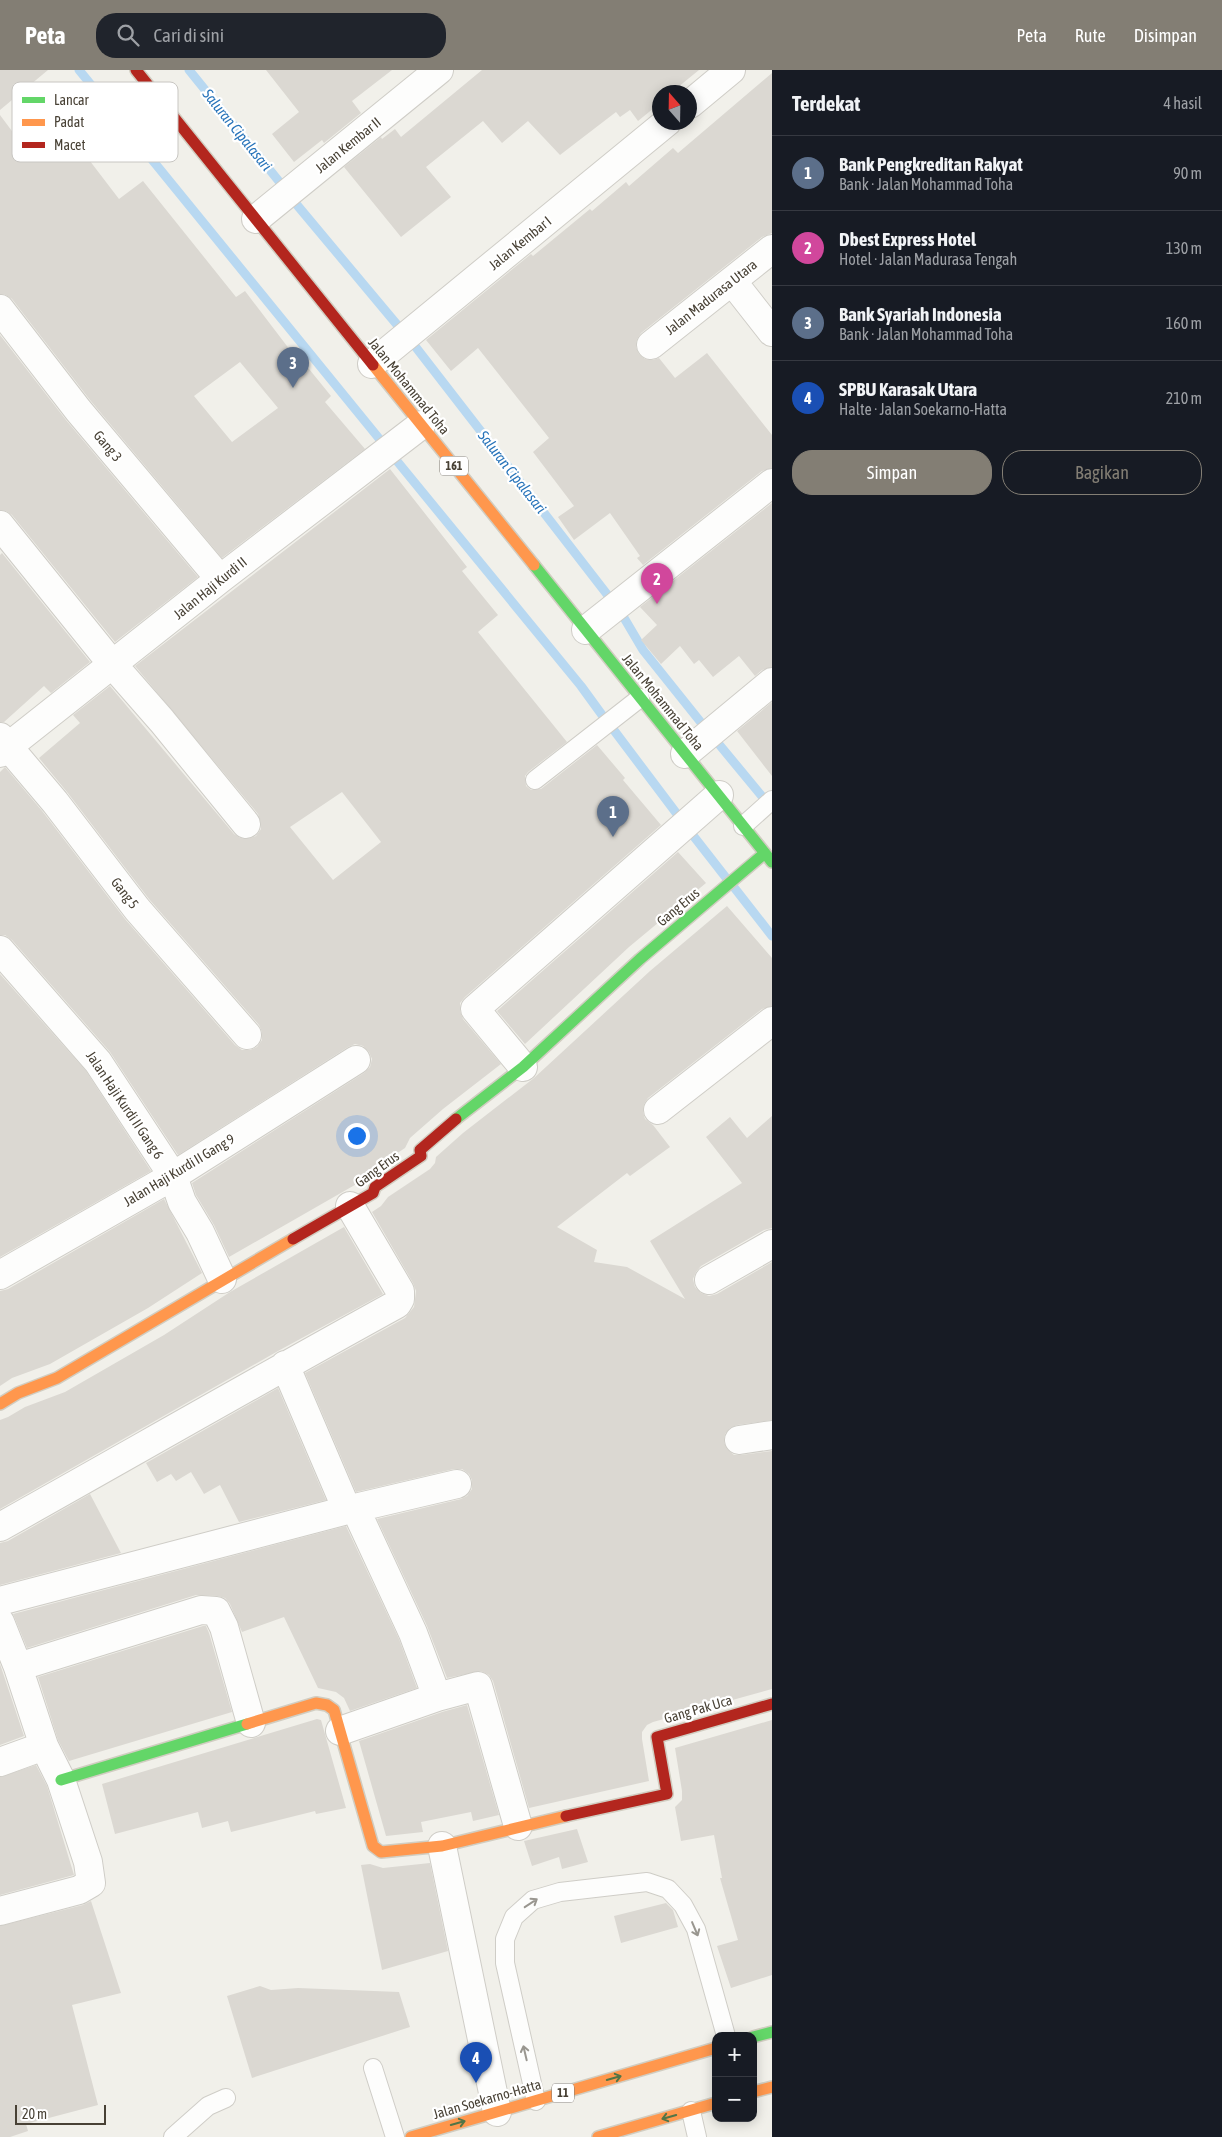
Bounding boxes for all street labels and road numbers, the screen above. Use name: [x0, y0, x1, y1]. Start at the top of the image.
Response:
street label: Jalan Kembar II: [312, 114, 384, 176]
street label: Jalan Kembar I: [486, 213, 554, 273]
street label: Jalan Madurasa Utara: [662, 256, 760, 338]
street label: Jalan Mohammad Toha: [365, 334, 453, 438]
street label: Gang 3: [91, 427, 125, 465]
road number: 161: [440, 456, 468, 476]
street label: Jalan Haji Kurdi II: [170, 554, 250, 622]
street label: Jalan Mohammad Toha: [619, 650, 707, 754]
street label: Gang 5: [108, 874, 142, 912]
street label: Gang Erus: [654, 885, 703, 929]
street label: Jalan Haji Kurdi II Gang 6: [83, 1048, 167, 1162]
street label: Jalan Haji Kurdi II Gang 9: [121, 1131, 237, 1209]
street label: Gang Erus: [352, 1148, 402, 1190]
street label: Gang Pak Uca: [662, 1692, 734, 1726]
street label: Jalan Soekarno-Hatta: [431, 2076, 543, 2122]
road number: 11: [552, 2084, 574, 2102]

